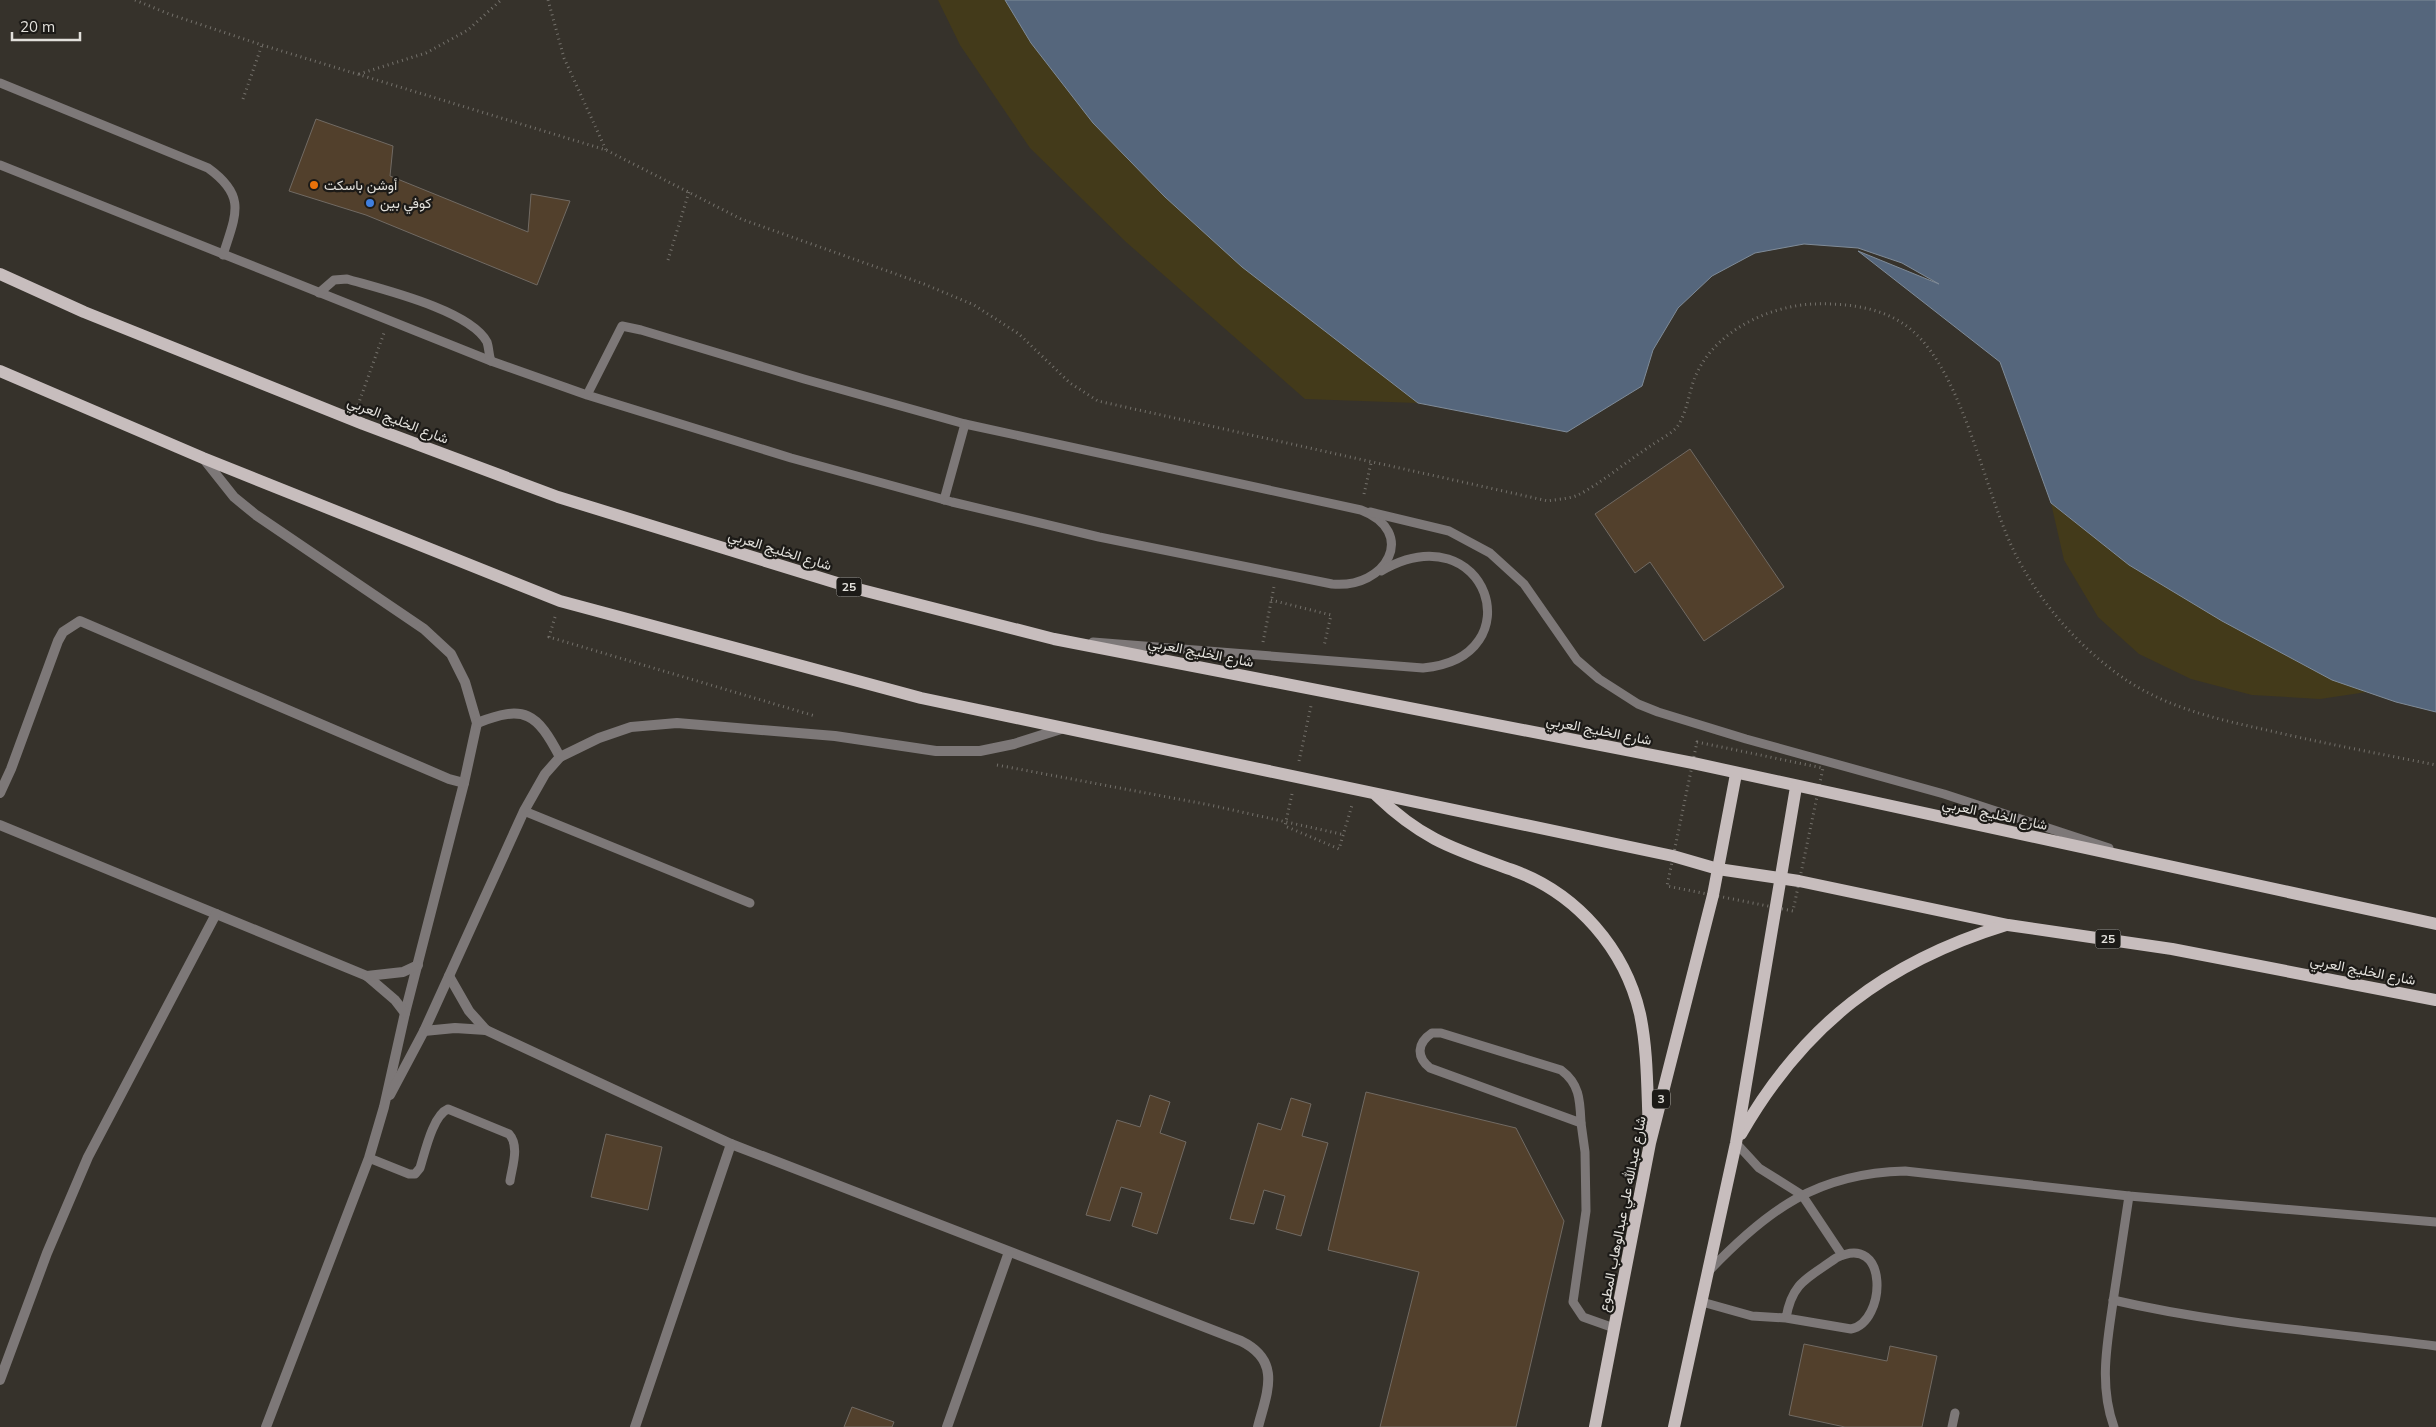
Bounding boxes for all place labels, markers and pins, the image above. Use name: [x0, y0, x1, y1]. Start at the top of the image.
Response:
place label: أوشن باسكت: [324, 176, 397, 194]
marker: أوشن باسكت: [308, 179, 320, 191]
place label: كوفي بين: [380, 194, 431, 215]
marker: كوفي بين: [364, 197, 376, 209]

